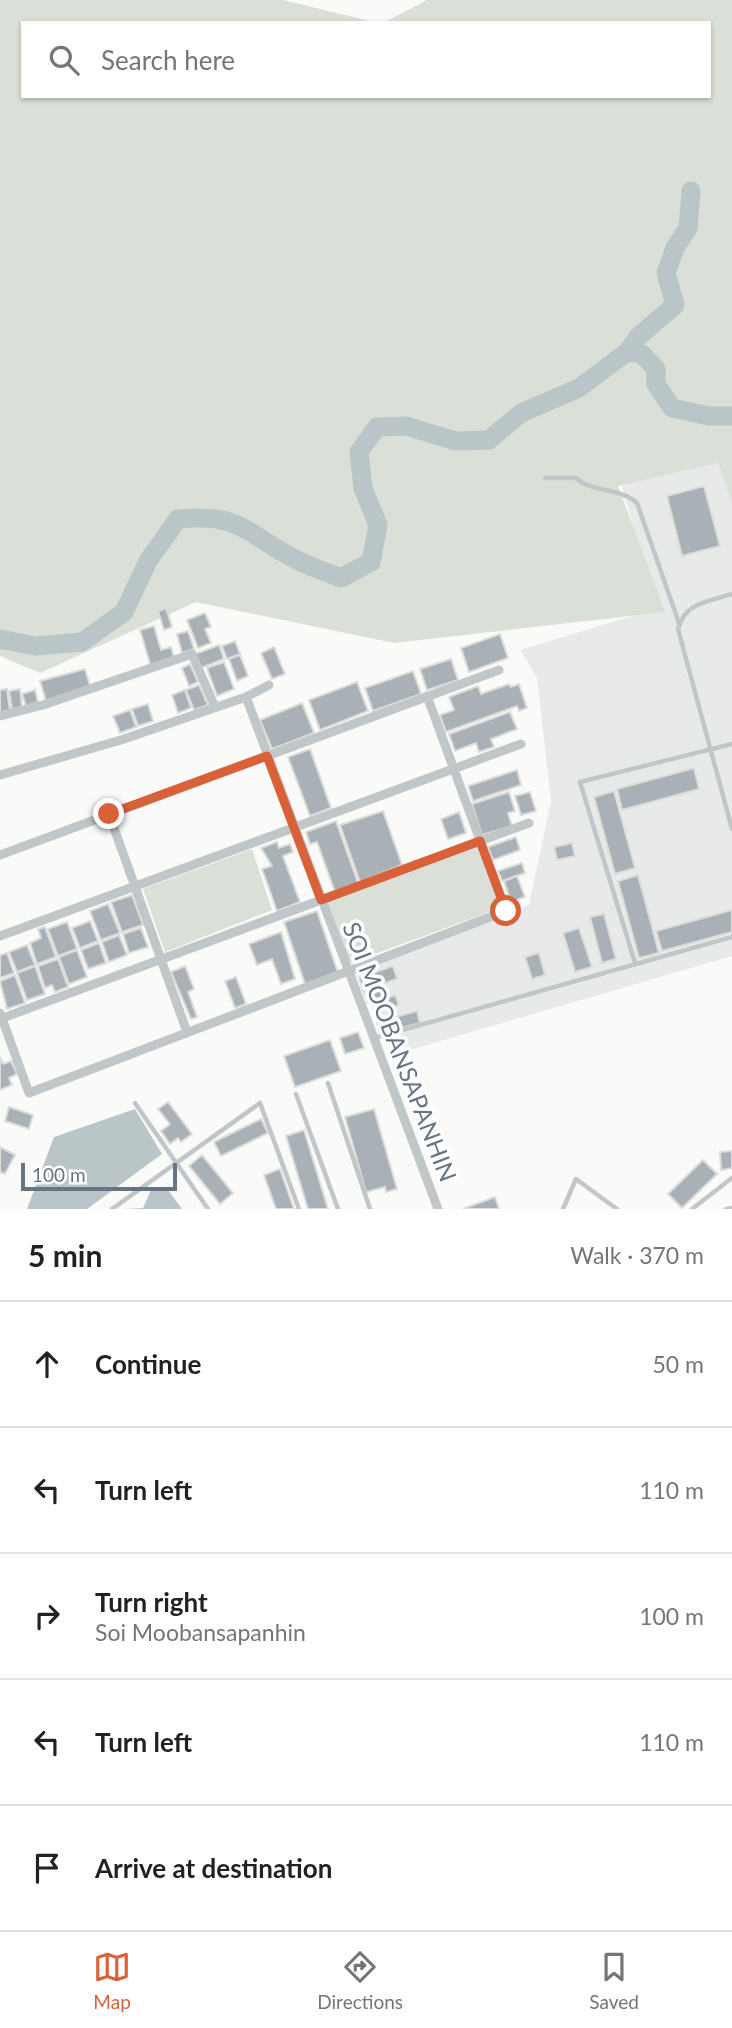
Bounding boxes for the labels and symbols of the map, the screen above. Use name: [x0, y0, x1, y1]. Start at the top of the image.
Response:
route end: [93, 798, 124, 829]
route start: [490, 895, 521, 926]
street label: SOI MOOBANSAPANHIN: [337, 918, 463, 1185]
scale bar: [21, 1160, 177, 1192]

